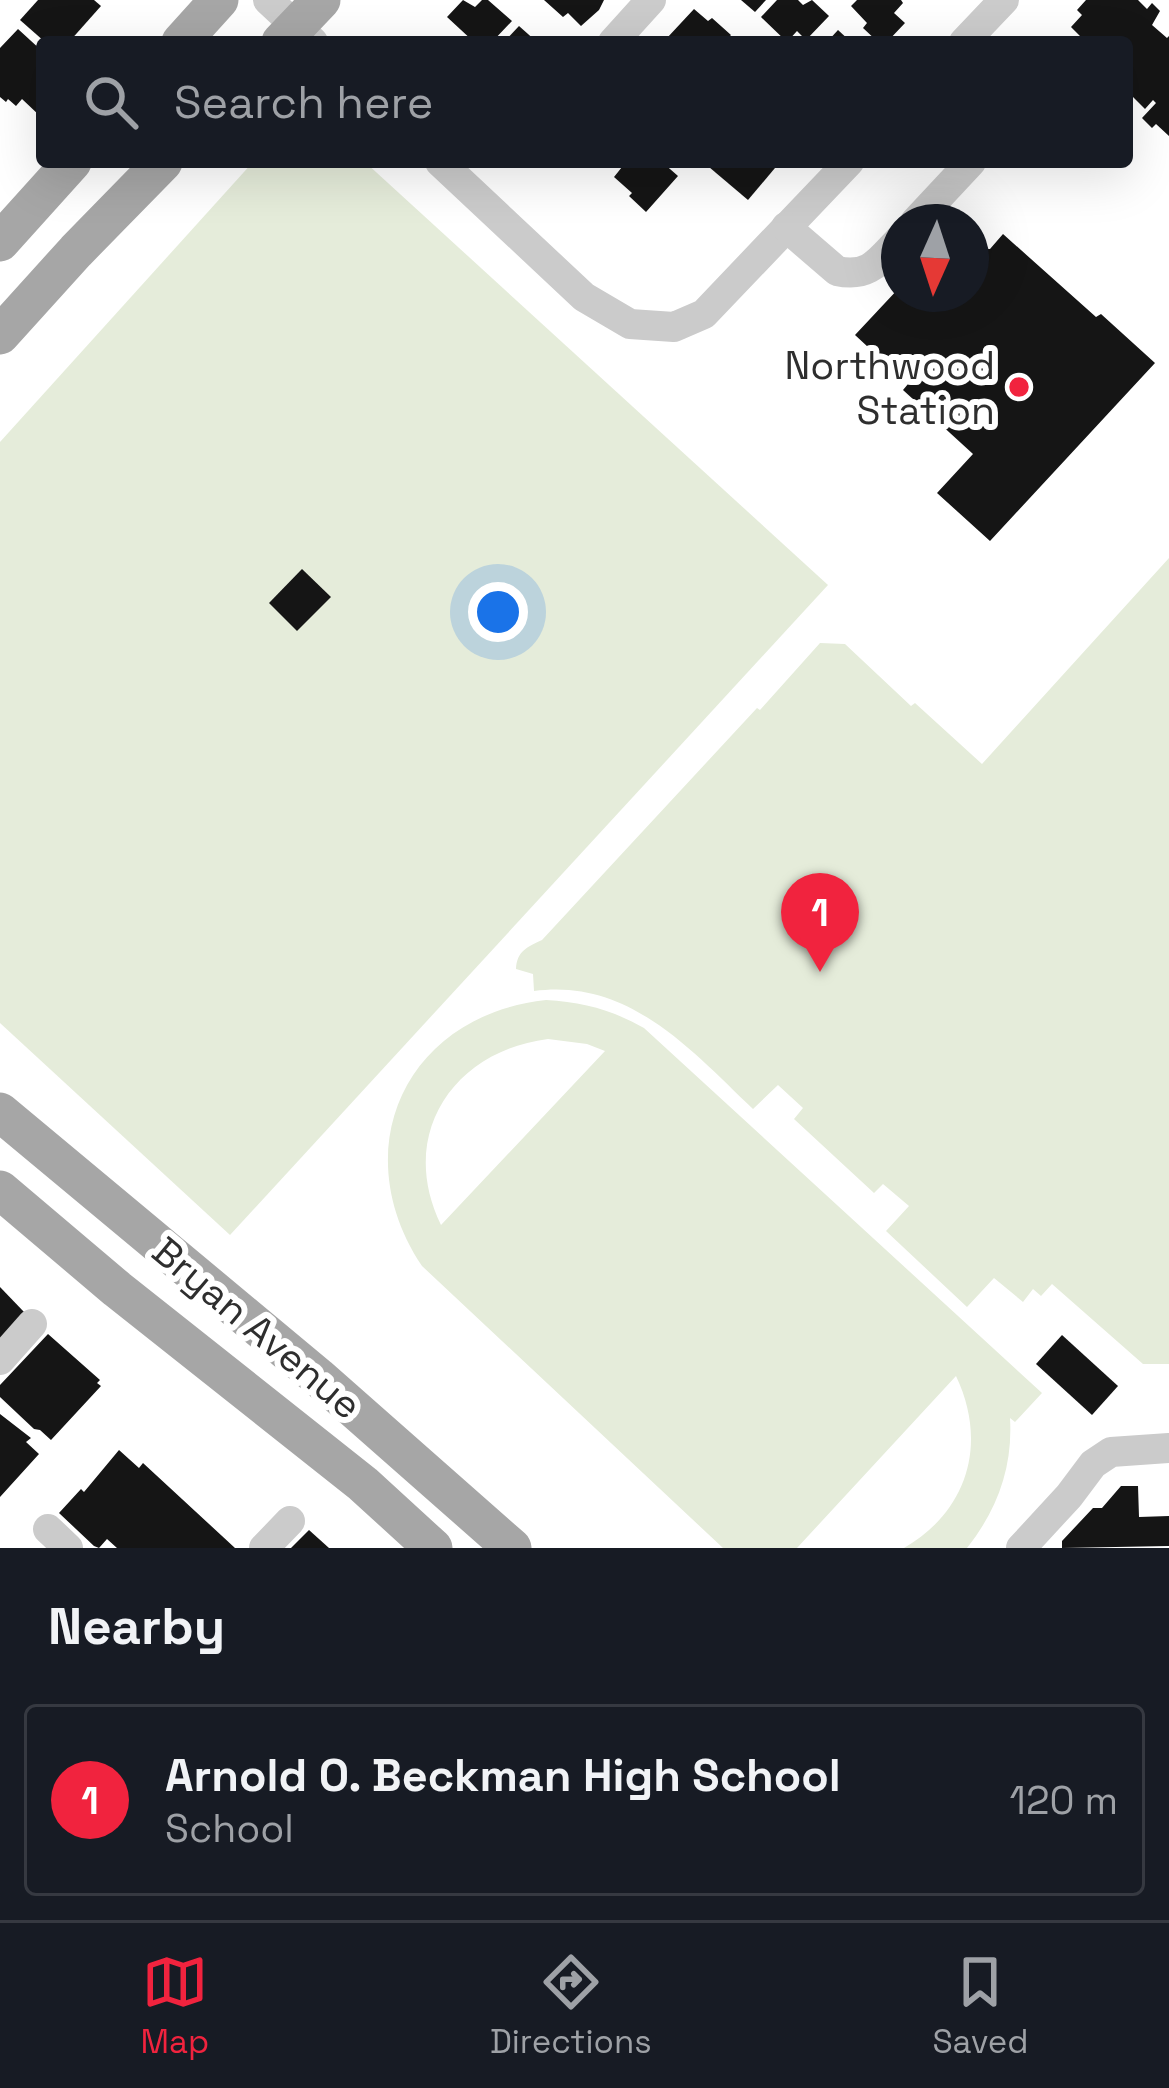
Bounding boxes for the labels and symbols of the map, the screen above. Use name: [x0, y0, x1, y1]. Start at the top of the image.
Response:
north arrow: [881, 204, 989, 312]
place label: Northwood Station: [784, 341, 995, 435]
marker: Northwood Station: [1006, 374, 1032, 400]
your location: [468, 582, 528, 642]
pin: 1: [781, 873, 859, 972]
street label: Bryan Avenue: [142, 1226, 372, 1430]

